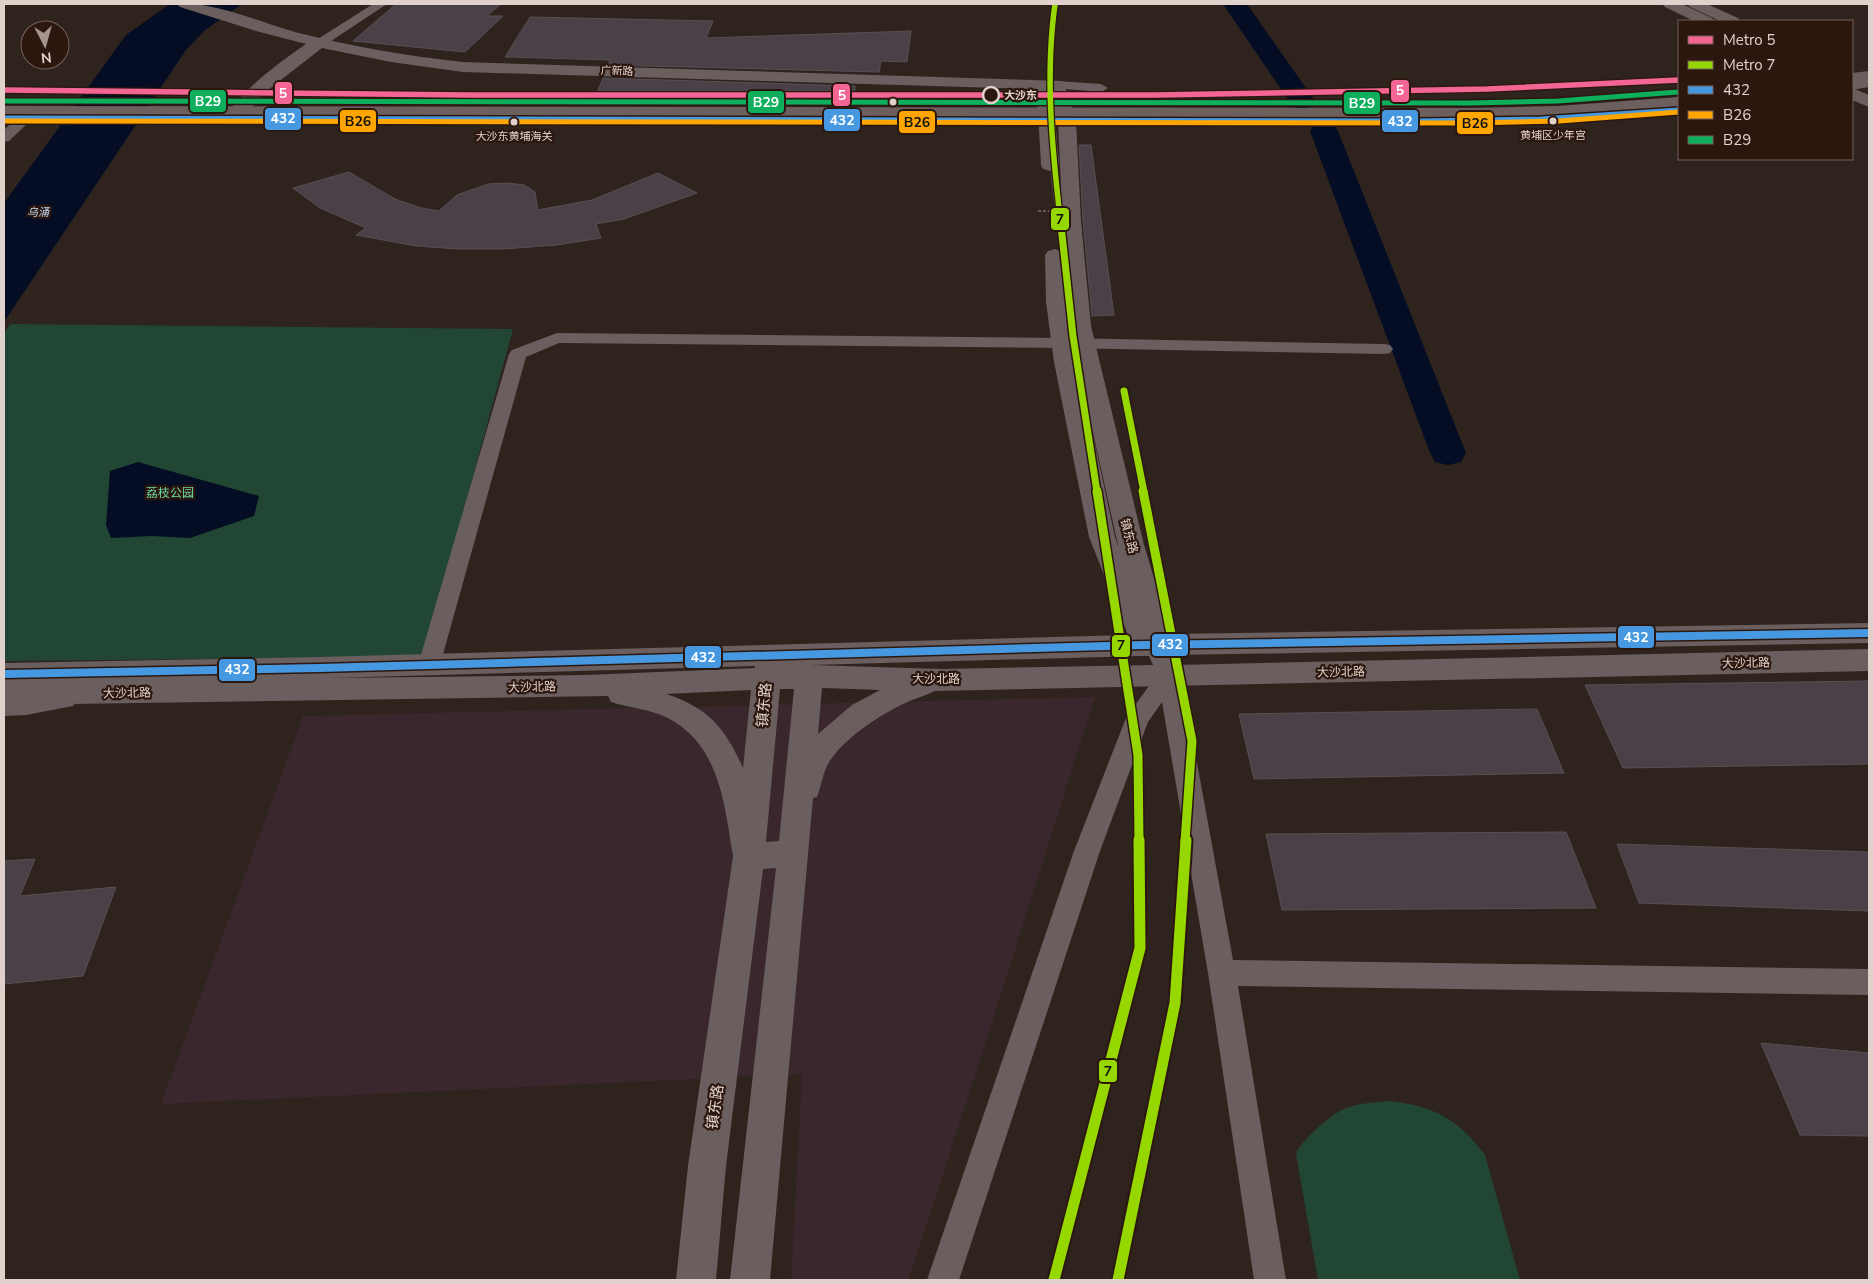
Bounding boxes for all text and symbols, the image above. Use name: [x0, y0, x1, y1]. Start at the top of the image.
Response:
north arrow: [20, 20, 70, 70]
legend: [1678, 20, 1853, 160]
text: Metro 5: [1723, 30, 1776, 50]
text: N: [40, 47, 53, 67]
text: Metro 7: [1723, 55, 1776, 75]
street label: 广新路: [600, 63, 634, 79]
line badge: 5: [1390, 79, 1410, 103]
text: 432: [1723, 80, 1750, 100]
line badge: 5: [274, 81, 293, 105]
text: 5: [1396, 81, 1404, 100]
line badge: 5: [832, 83, 851, 107]
text: 5: [279, 84, 287, 103]
text: 5: [838, 86, 846, 105]
marker: 大沙东: [982, 86, 1000, 104]
place label: 大沙东: [1004, 88, 1037, 103]
line badge: B29: [189, 89, 227, 113]
line badge: B29: [747, 90, 785, 114]
line badge: B29: [1343, 91, 1381, 115]
text: B29: [195, 92, 221, 111]
text: B29: [753, 93, 779, 112]
text: B29: [1349, 94, 1375, 113]
unlabelled marker: [888, 97, 898, 107]
text: B26: [1723, 105, 1751, 125]
line badge: 432: [264, 107, 302, 131]
line badge: 432: [823, 108, 861, 132]
text: 432: [270, 109, 296, 128]
line badge: B26: [339, 109, 377, 133]
line badge: 432: [1381, 109, 1419, 133]
line badge: B26: [898, 110, 936, 134]
text: 432: [829, 111, 855, 130]
line badge: B26: [1456, 111, 1494, 135]
text: B26: [345, 112, 371, 131]
text: 432: [1387, 112, 1413, 131]
text: B26: [904, 113, 930, 132]
text: B26: [1462, 114, 1488, 133]
marker: 黄埔区少年宫: [1548, 116, 1558, 126]
marker: 大沙东黄埔海关: [509, 117, 519, 127]
place label: 黄埔区少年宫: [1520, 128, 1586, 143]
place label: 大沙东黄埔海关: [476, 129, 553, 144]
text: B29: [1723, 130, 1751, 150]
water label: 乌涌: [27, 205, 51, 220]
line badge: 7: [1050, 207, 1070, 231]
text: 7: [1056, 210, 1064, 229]
park label: 荔枝公园: [146, 485, 194, 501]
street label: 镇东路: [1117, 517, 1141, 555]
line badge: 432: [1617, 625, 1655, 649]
text: 432: [1623, 628, 1649, 647]
line badge: 432: [1151, 633, 1189, 657]
line badge: 7: [1111, 634, 1131, 658]
text: 432: [1157, 635, 1183, 654]
text: 7: [1117, 636, 1125, 655]
line badge: 432: [684, 645, 722, 669]
text: 432: [690, 648, 716, 667]
street label: 大沙北路: [1722, 655, 1770, 671]
line badge: 432: [218, 658, 256, 682]
text: 432: [224, 660, 250, 679]
street label: 大沙北路: [1317, 664, 1365, 680]
street label: 大沙北路: [912, 671, 960, 687]
street label: 大沙北路: [508, 679, 556, 695]
street label: 镇东路: [752, 682, 776, 728]
street label: 大沙北路: [103, 685, 151, 701]
line badge: 7: [1098, 1059, 1118, 1083]
text: 7: [1104, 1062, 1112, 1081]
street label: 镇东路: [702, 1083, 728, 1131]

